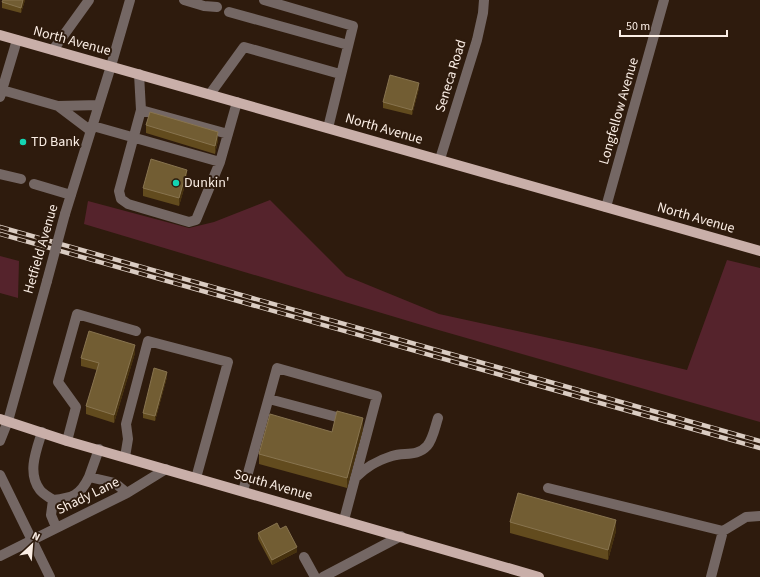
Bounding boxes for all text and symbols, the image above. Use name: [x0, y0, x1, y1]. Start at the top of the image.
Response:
scale bar: [620, 12, 727, 38]
text: 50 m: [626, 18, 650, 35]
street label: North Avenue: [31, 21, 113, 61]
street label: Seneca Road: [430, 37, 472, 115]
street label: Longfellow Avenue: [594, 55, 644, 167]
street label: North Avenue: [343, 108, 425, 150]
place label: TD Bank: [31, 132, 80, 152]
marker: TD Bank: [18, 137, 28, 147]
place label: Dunkin': [184, 173, 229, 193]
marker: Dunkin': [171, 178, 181, 188]
street label: North Avenue: [655, 197, 737, 239]
street label: Hetfield Avenue: [19, 202, 63, 296]
street label: South Avenue: [231, 464, 315, 506]
street label: Shady Lane: [53, 472, 123, 520]
north arrow: [12, 525, 52, 565]
text: N: [30, 528, 43, 545]

